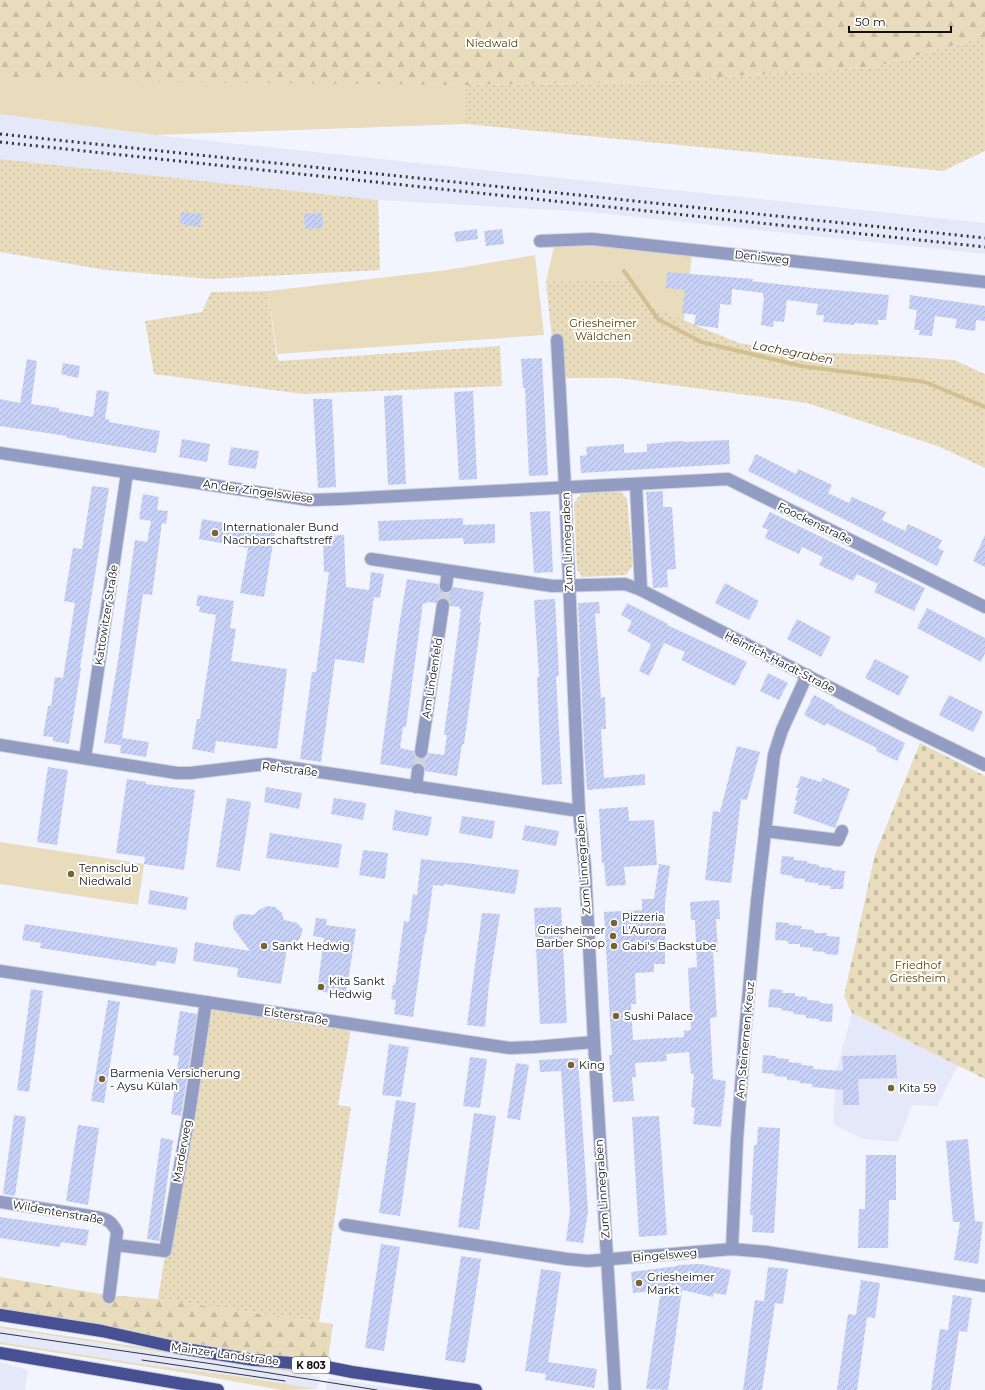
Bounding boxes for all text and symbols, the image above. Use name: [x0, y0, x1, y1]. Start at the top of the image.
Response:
scale bar: [849, 8, 951, 34]
text: 50 m: [855, 14, 886, 29]
park label: Niedwald: [466, 36, 518, 50]
street label: Denisweg: [734, 247, 790, 267]
park label: Griesheimer Wäldchen: [569, 316, 637, 343]
water label: Lachegraben: [751, 337, 835, 367]
street label: An der Zingelswiese: [202, 476, 314, 506]
street label: Zum Linnegraben: [558, 492, 576, 592]
street label: Foockenstraße: [775, 499, 855, 547]
place label: Internationaler Bund Nachbarschaftstreff: [223, 520, 339, 547]
marker: Internationaler Bund Nachbarschaftstreff: [210, 528, 220, 538]
street label: Kattowitzer Straße: [91, 563, 121, 666]
street label: Heinrich-Hardt-Straße: [722, 628, 838, 696]
street label: Am Lindenfeld: [419, 637, 445, 719]
street label: Rehstraße: [261, 759, 319, 779]
street label: Zum Linnegraben: [573, 815, 593, 915]
place label: Tennisclub Niedwald: [79, 861, 138, 888]
marker: Tennisclub Niedwald: [66, 869, 76, 879]
place label: Pizzeria L'Aurora: [622, 910, 667, 937]
marker: Pizzeria L'Aurora: [609, 918, 619, 928]
place label: Griesheimer Barber Shop: [536, 923, 605, 950]
marker: Griesheimer Barber Shop: [608, 931, 618, 941]
place label: Sankt Hedwig: [272, 939, 350, 953]
place label: Gabi's Backstube: [622, 939, 717, 953]
marker: Sankt Hedwig: [259, 941, 269, 951]
marker: Gabi's Backstube: [609, 941, 619, 951]
park label: Friedhof Griesheim: [890, 958, 946, 985]
place label: Kita Sankt Hedwig: [329, 974, 386, 1001]
street label: Am Steinernen Kreuz: [733, 980, 757, 1099]
marker: Kita Sankt Hedwig: [316, 982, 326, 992]
street label: Elsterstraße: [263, 1004, 330, 1028]
place label: Sushi Palace: [624, 1009, 694, 1023]
marker: Sushi Palace: [611, 1011, 621, 1021]
place label: King: [579, 1058, 605, 1072]
marker: King: [566, 1060, 576, 1070]
place label: Barmenia Versicherung - Aysu Külah: [110, 1066, 241, 1093]
marker: Barmenia Versicherung - Aysu Külah: [97, 1074, 107, 1084]
place label: Kita 59: [899, 1081, 937, 1095]
marker: Kita 59: [886, 1083, 896, 1093]
street label: Marderweg: [170, 1118, 194, 1184]
street label: Zum Linnegraben: [592, 1139, 612, 1239]
street label: Wildentenstraße: [11, 1197, 105, 1227]
street label: Bingelsweg: [632, 1245, 698, 1265]
place label: Griesheimer Markt: [647, 1270, 715, 1297]
marker: Griesheimer Markt: [634, 1278, 644, 1288]
street label: Mainzer Landstraße: [170, 1339, 280, 1369]
road number: K 803: [292, 1357, 330, 1373]

